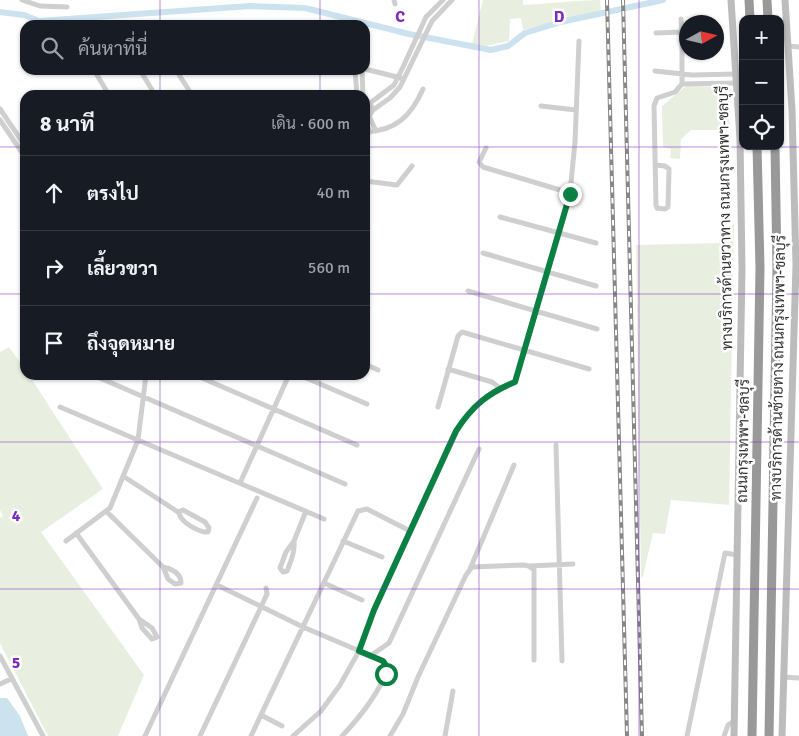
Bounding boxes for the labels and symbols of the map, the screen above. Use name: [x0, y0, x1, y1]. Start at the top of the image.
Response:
text: C: [395, 7, 405, 27]
text: D: [554, 7, 565, 27]
north arrow: [679, 15, 724, 60]
street label: ทางบริการด้านขวาทาง ถนนกรุงเทพฯ-ชลบุรี: [713, 85, 738, 351]
route end: [559, 183, 582, 206]
street label: ทางบริการด้านซ้ายทาง ถนนกรุงเทพฯ-ชลบุรี: [766, 235, 791, 501]
street label: ถนนกรุงเทพฯ-ชลบุรี: [732, 379, 755, 503]
text: 4: [12, 506, 21, 526]
text: 5: [12, 653, 20, 673]
route start: [375, 663, 398, 686]

